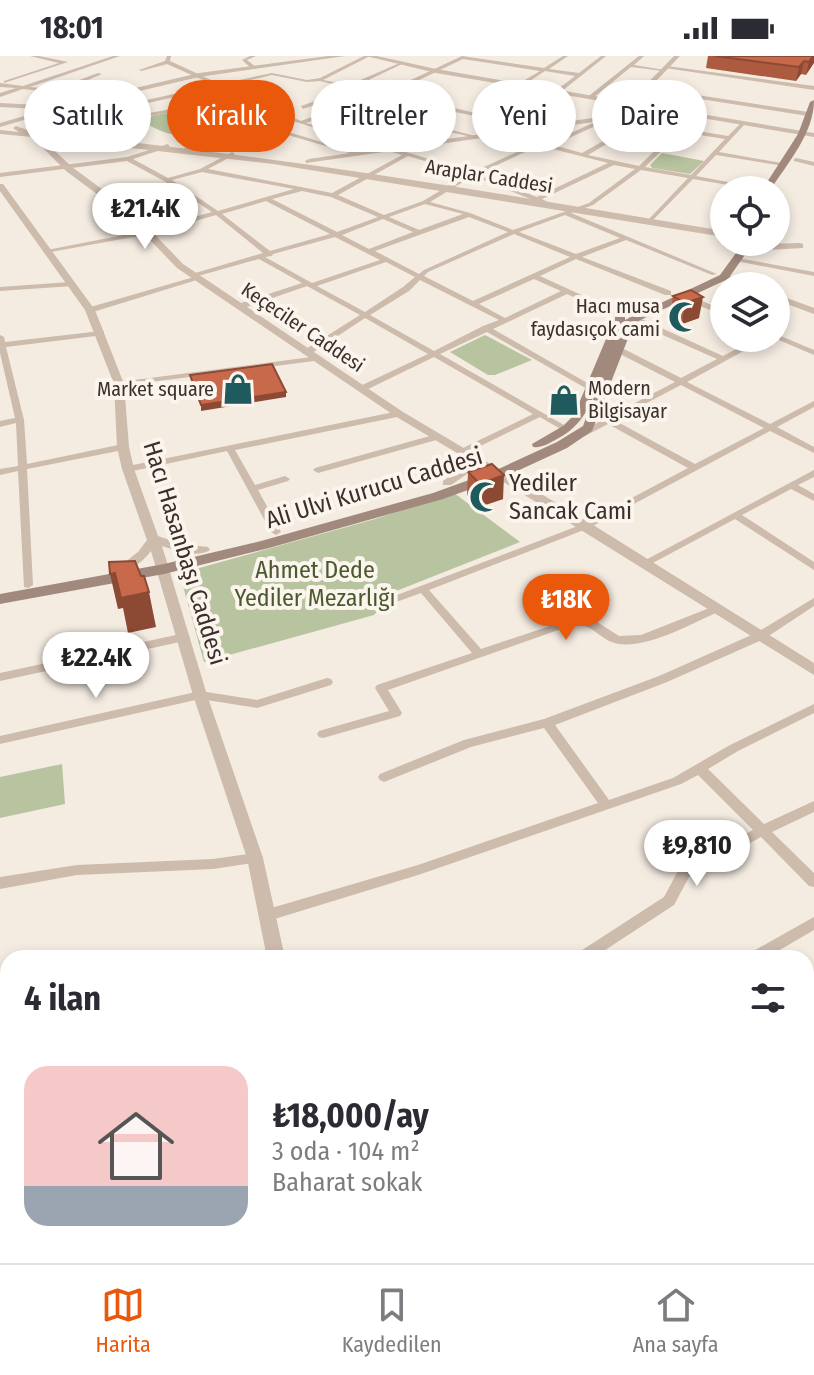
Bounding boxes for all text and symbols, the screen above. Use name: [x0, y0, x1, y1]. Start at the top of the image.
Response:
text: 18:01: [40, 10, 104, 46]
chip: Satılık: [24, 80, 151, 152]
chip: Kiralık: [167, 80, 295, 152]
chip: Filtreler: [311, 80, 456, 152]
chip: Yeni: [472, 80, 576, 152]
chip: Daire: [592, 80, 707, 152]
street label: Araplar Caddesi: [424, 154, 554, 198]
map controls: [710, 176, 790, 352]
button: locate: [710, 176, 790, 256]
pin: ₺21.4K: [80, 183, 210, 251]
text: ₺21.4K: [110, 193, 180, 224]
button: layers: [710, 272, 790, 352]
street label: Keçeciler Caddesi: [237, 277, 369, 377]
place label: Hacı musa faydasıçok cami: [531, 294, 660, 341]
mosque icon: Hacı musa faydasıçok cami: [667, 300, 701, 334]
shop icon: Market square: [221, 372, 255, 406]
place label: Modern Bilgisayar: [588, 376, 667, 423]
place label: Market square: [97, 377, 214, 401]
shop icon: Modern Bilgisayar: [547, 383, 581, 417]
street label: Hacı Hasanbaşı Caddesi: [138, 438, 232, 668]
street label: Ali Ulvi Kurucu Caddesi: [262, 442, 486, 534]
place label: Yediler Sancak Cami: [509, 469, 632, 525]
mosque icon: Yediler Sancak Cami: [468, 480, 502, 514]
park label: Ahmet Dede Yediler Mezarlığı: [234, 556, 396, 612]
pin: ₺18K: [519, 574, 613, 642]
text: ₺18K: [540, 584, 592, 615]
pin: ₺22.4K: [31, 632, 161, 700]
text: ₺22.4K: [60, 642, 132, 673]
pin: ₺9,810: [632, 820, 762, 888]
text: ₺9,810: [662, 830, 732, 861]
icon: filters: [746, 976, 790, 1020]
text: 4 ilan: [24, 978, 101, 1019]
text: ₺18,000/ay: [272, 1095, 429, 1136]
icon: home: [88, 1098, 184, 1194]
text: 3 oda · 104 m²: [272, 1136, 420, 1167]
text: Baharat sokak: [272, 1167, 422, 1198]
tab: Harita: [96, 1283, 151, 1358]
tab: Kaydedilen: [342, 1283, 442, 1358]
tab: Ana sayfa: [633, 1283, 718, 1358]

